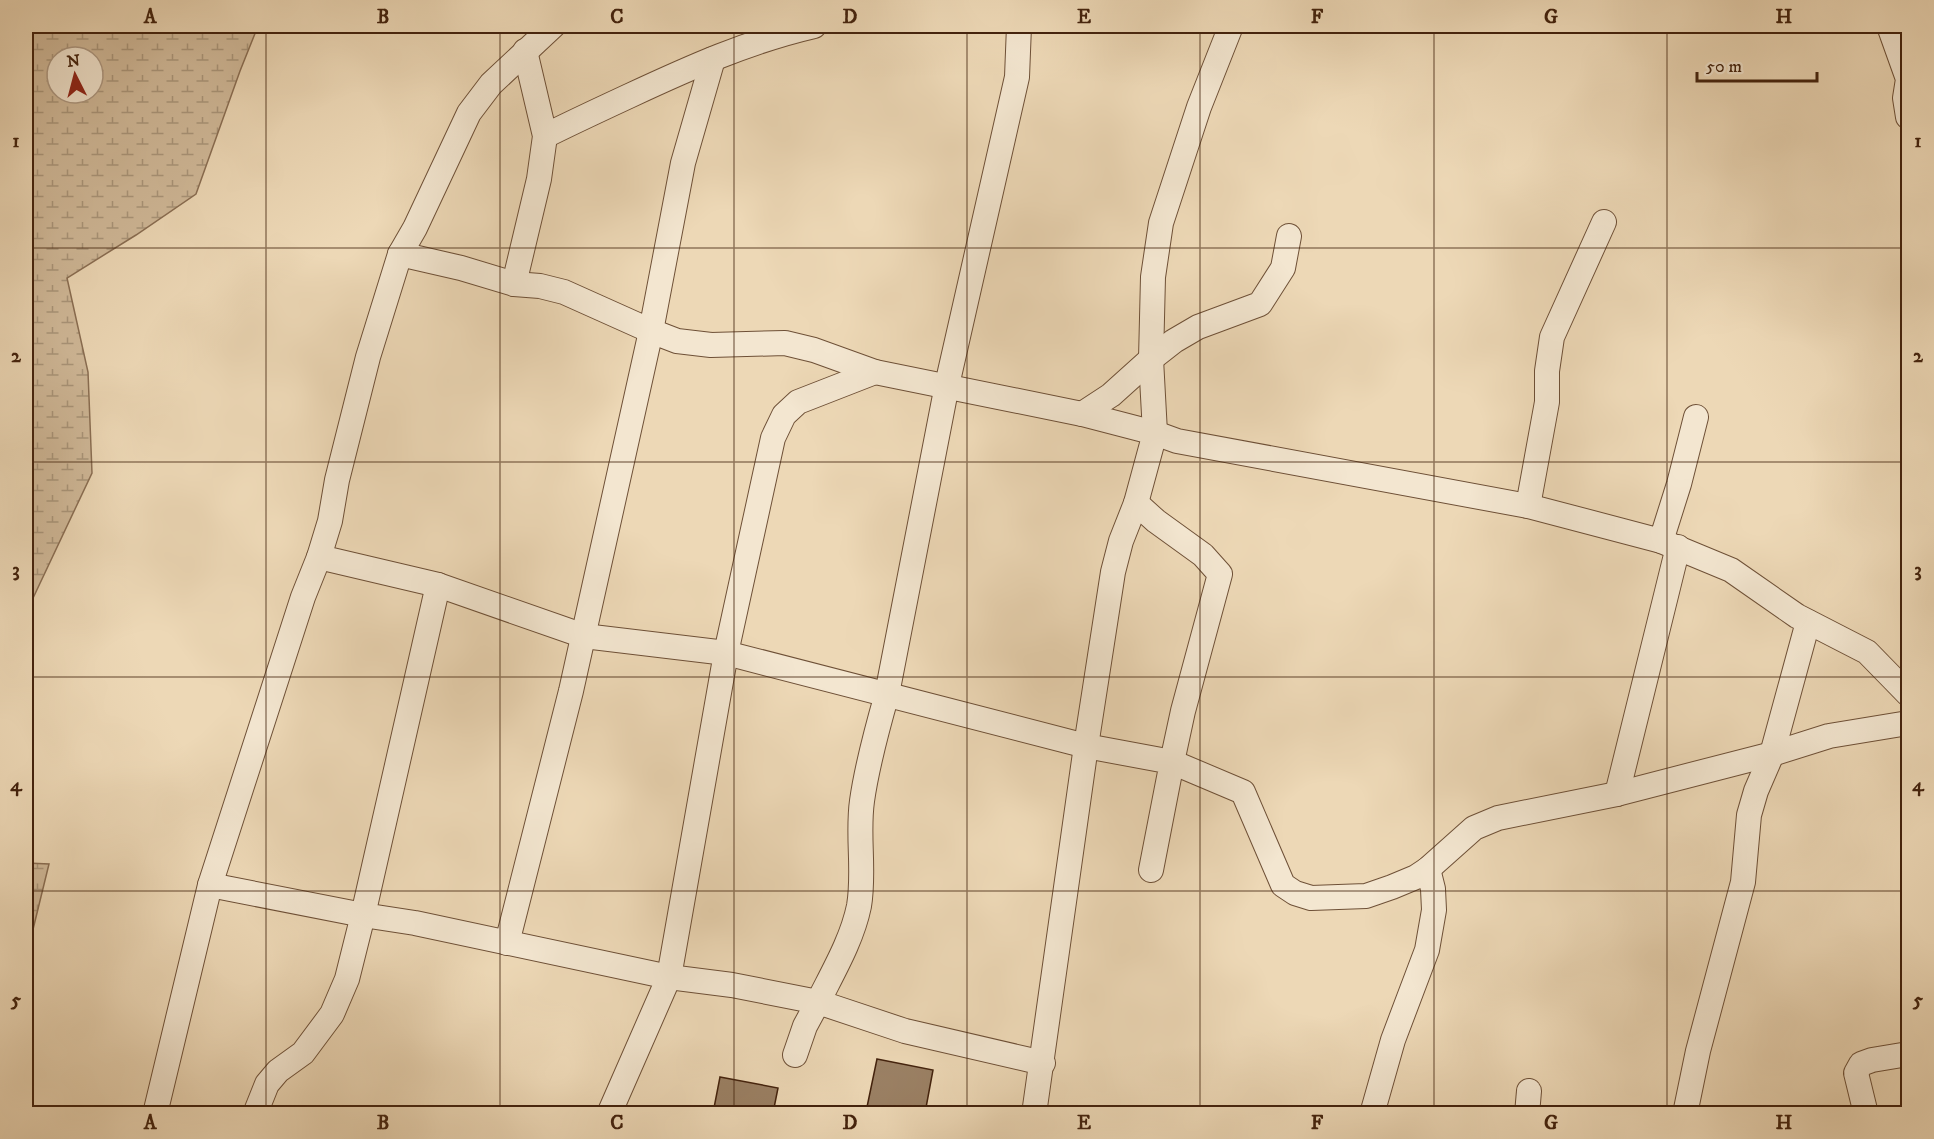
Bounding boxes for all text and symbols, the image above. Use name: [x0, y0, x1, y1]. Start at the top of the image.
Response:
text: A: [143, 5, 158, 30]
text: B: [377, 5, 389, 30]
text: C: [610, 5, 624, 30]
text: D: [843, 5, 858, 30]
text: E: [1077, 5, 1091, 30]
text: F: [1311, 5, 1324, 30]
text: G: [1544, 5, 1558, 30]
text: H: [1776, 5, 1793, 30]
north arrow: [45, 45, 105, 105]
scale bar: [1697, 45, 1817, 83]
text: N: [66, 50, 81, 72]
text: 50 m: [1706, 56, 1742, 78]
text: 1: [12, 129, 20, 154]
text: 1: [1914, 129, 1922, 154]
text: 2: [11, 344, 22, 369]
text: 2: [1913, 344, 1924, 369]
text: 3: [12, 558, 20, 583]
text: 3: [1914, 558, 1922, 583]
text: 4: [10, 773, 23, 798]
text: 4: [1912, 773, 1925, 798]
text: 5: [10, 988, 21, 1013]
text: 5: [1912, 988, 1923, 1013]
text: A: [143, 1111, 158, 1136]
text: B: [377, 1111, 389, 1136]
text: C: [610, 1111, 624, 1136]
text: D: [843, 1111, 858, 1136]
text: E: [1077, 1111, 1091, 1136]
text: F: [1311, 1111, 1324, 1136]
text: G: [1544, 1111, 1558, 1136]
text: H: [1776, 1111, 1793, 1136]

